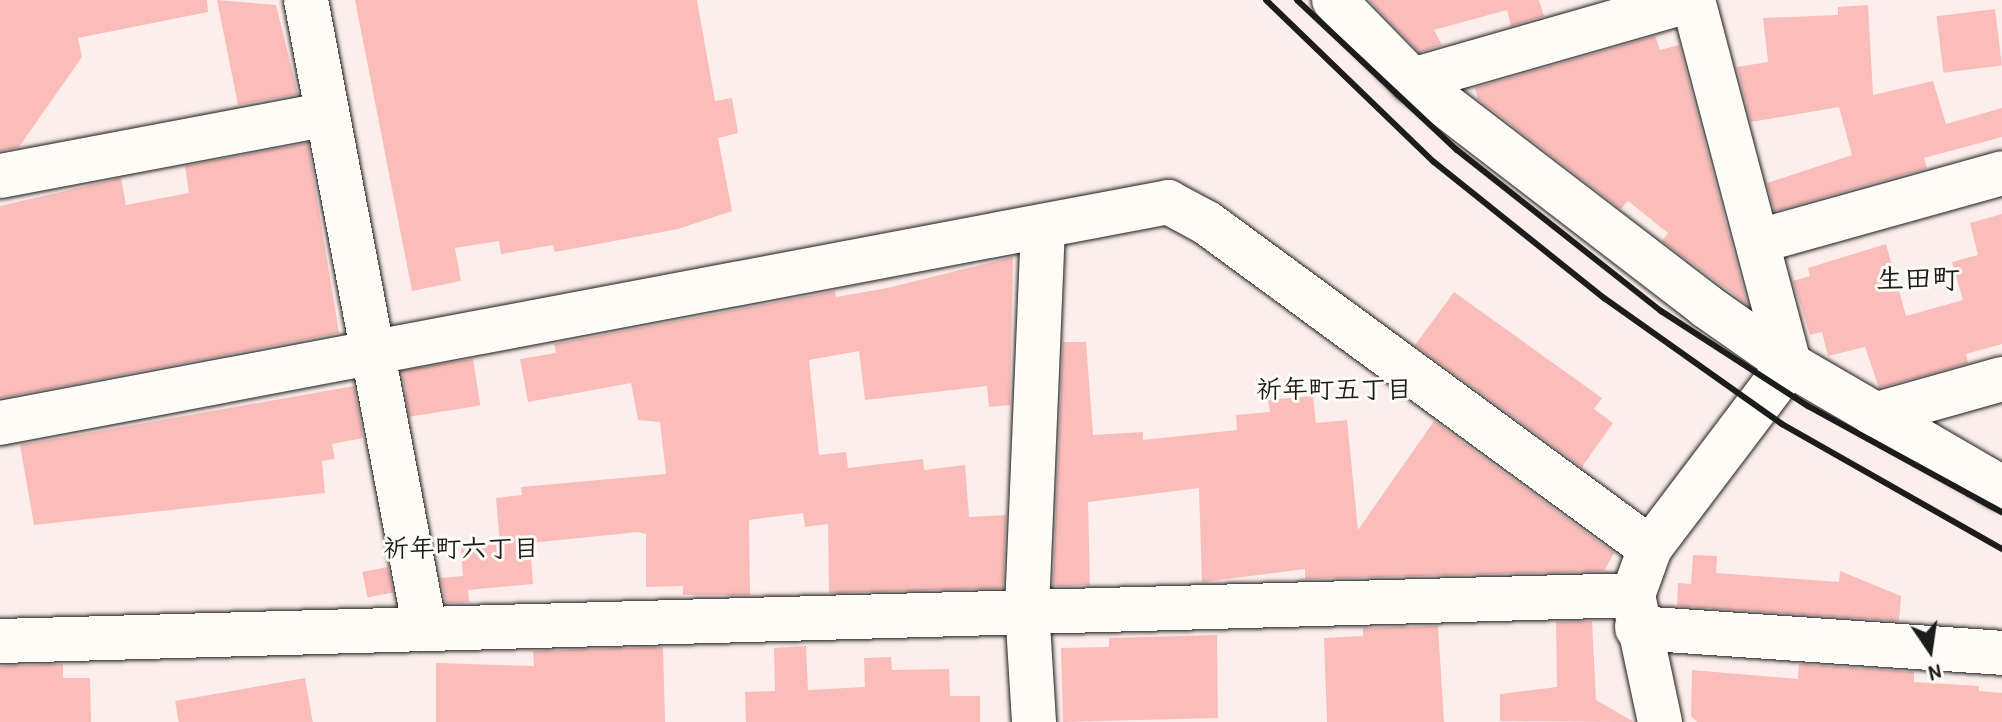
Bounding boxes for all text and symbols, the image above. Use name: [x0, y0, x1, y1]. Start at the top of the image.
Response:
district label: 生田町: [1876, 261, 1960, 295]
district label: 祈年町五丁目: [1256, 373, 1412, 405]
district label: 祈年町六丁目: [383, 532, 539, 564]
north arrow: [1890, 610, 1970, 690]
text: N: [1926, 657, 1944, 689]

